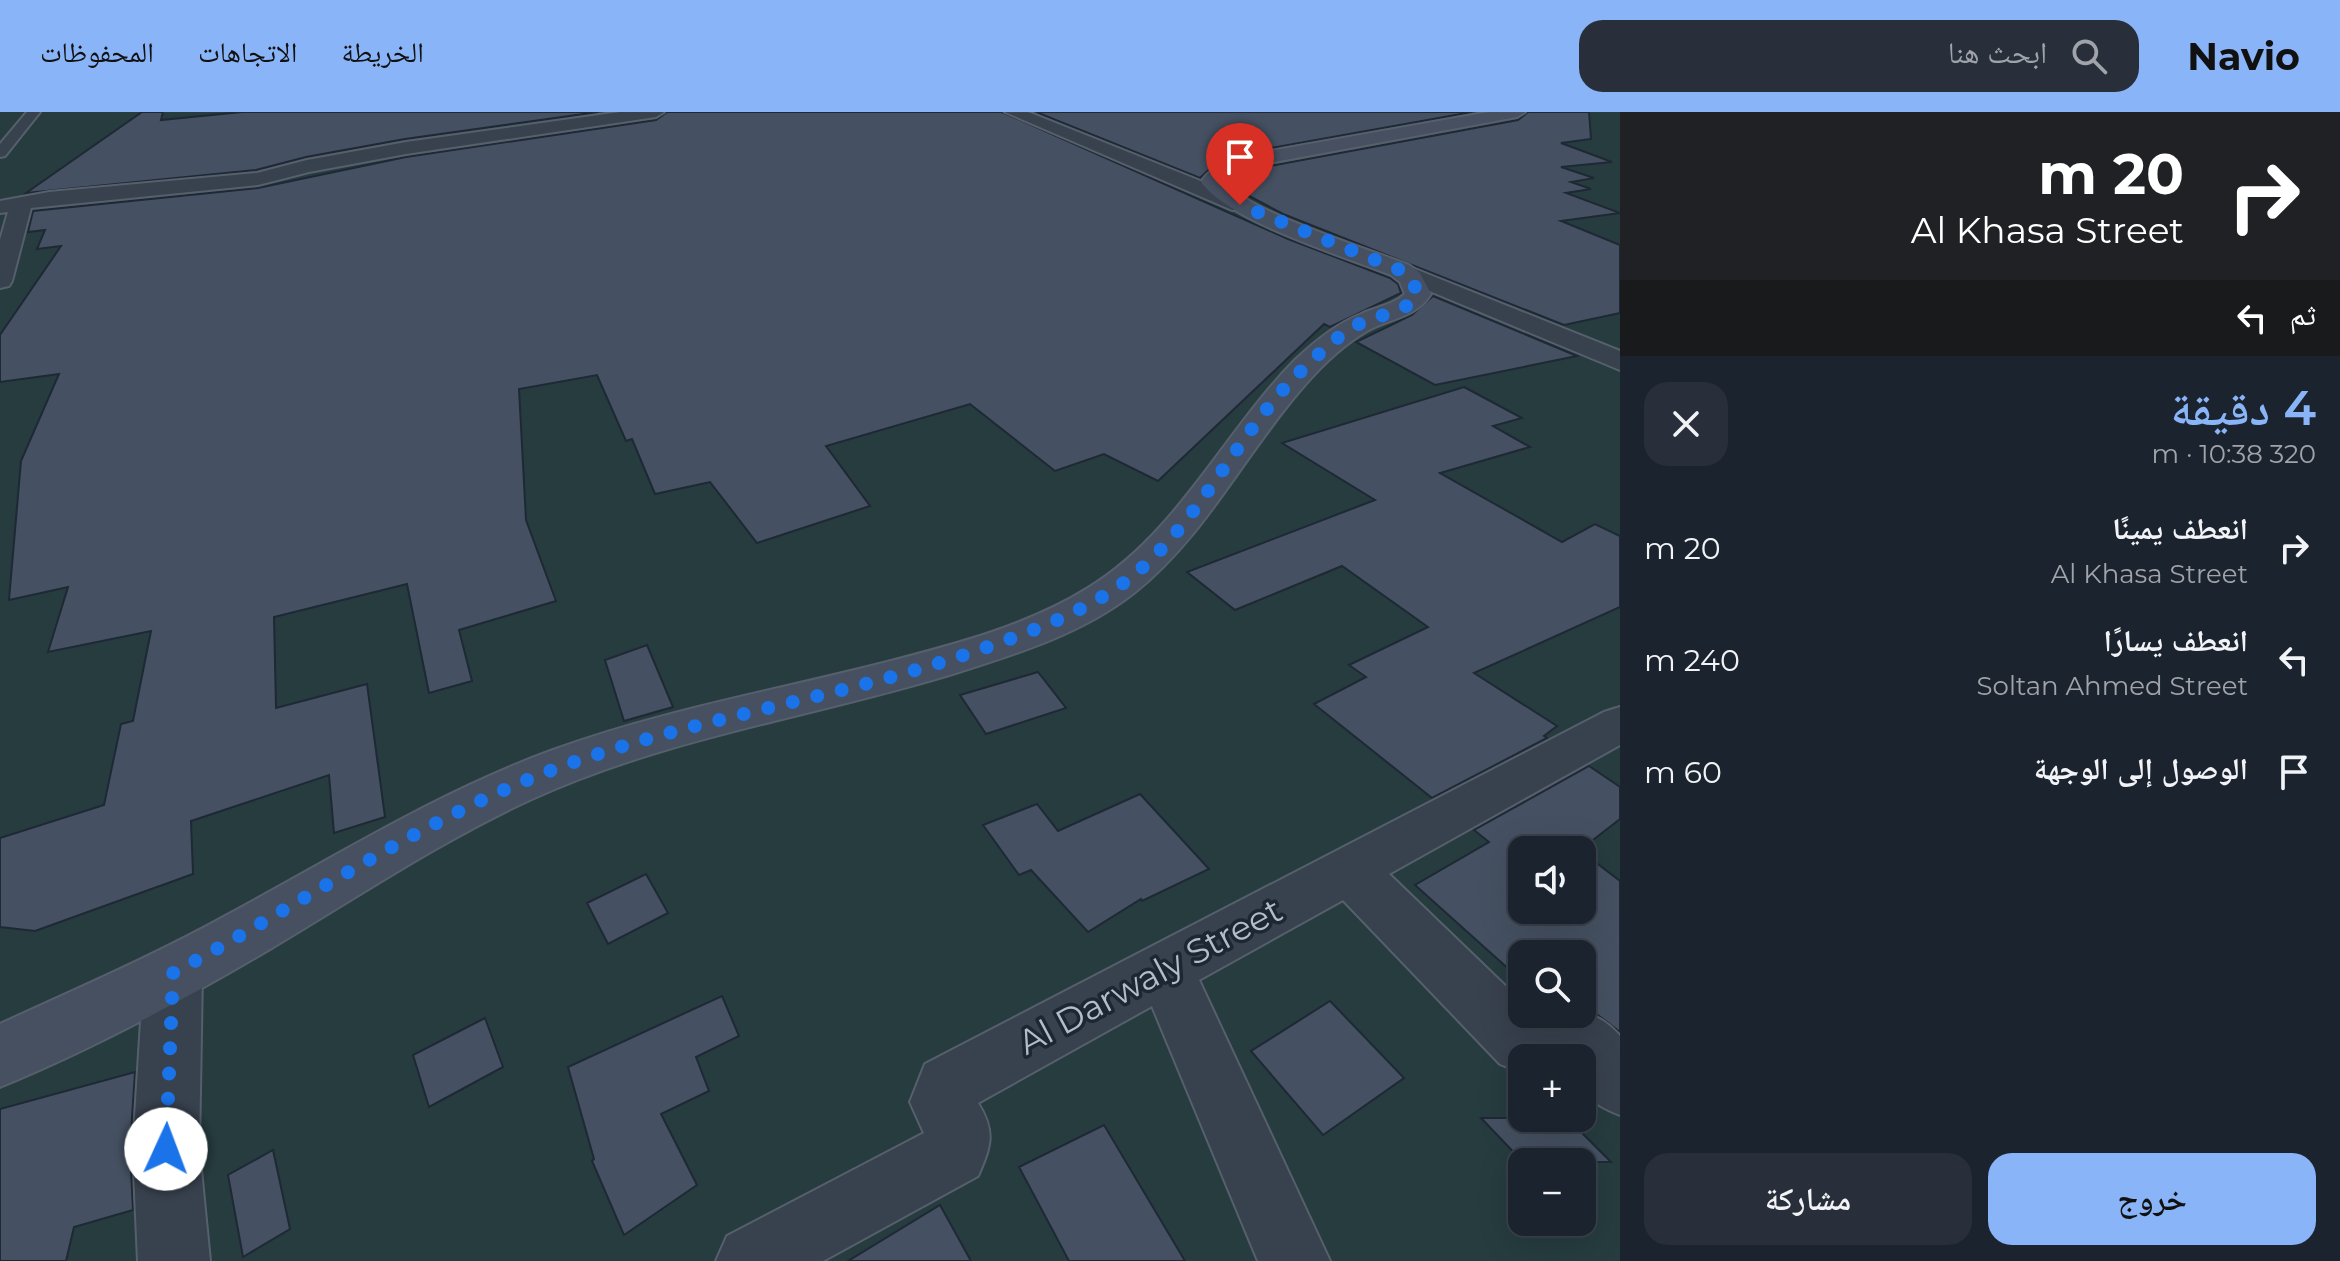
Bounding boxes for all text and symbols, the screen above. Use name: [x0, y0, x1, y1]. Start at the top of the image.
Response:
search box: [1579, 20, 2139, 92]
text: Navio: [2187, 33, 2300, 80]
text: ابحث هنا: [1948, 34, 2047, 71]
icon: search: [2067, 34, 2111, 78]
text: المحفوظات: [40, 35, 154, 69]
text: الاتجاهات: [198, 35, 297, 69]
text: الخريطة: [341, 35, 424, 69]
pin: [1206, 123, 1274, 205]
icon: arrive: [1218, 135, 1262, 179]
text: 20 m: [2038, 140, 2184, 208]
icon: right: [2212, 144, 2316, 248]
text: Al Khasa Street: [1911, 208, 2184, 252]
icon: left: [2230, 296, 2274, 340]
text: ثم: [2290, 296, 2316, 333]
text: 4 دقيقة: [2170, 379, 2316, 437]
button: close: [1644, 382, 1728, 466]
text: 320 m · 10:38: [2152, 438, 2316, 470]
text: انعطف يمينًا: [2112, 510, 2248, 547]
icon: right: [2272, 526, 2316, 570]
text: 20 m: [1644, 530, 1721, 567]
text: Al Khasa Street: [2051, 558, 2248, 590]
text: انعطف يسارًا: [2103, 622, 2248, 659]
icon: left: [2272, 638, 2316, 682]
text: 240 m: [1644, 642, 1740, 679]
text: Soltan Ahmed Street: [1977, 670, 2248, 702]
text: الوصول إلى الوجهة: [2034, 750, 2248, 787]
icon: arrive: [2272, 750, 2316, 794]
text: 60 m: [1644, 754, 1722, 791]
map controls: [1508, 836, 1596, 1236]
button: sound: [1508, 836, 1596, 924]
street label: Al Darwaly Street: [1011, 889, 1289, 1063]
button: search: [1508, 940, 1596, 1028]
button: +: [1508, 1044, 1596, 1132]
position arrow: [124, 1107, 208, 1191]
button: −: [1508, 1148, 1596, 1236]
button: مشاركة: [1644, 1153, 1972, 1245]
button: خروج: [1988, 1153, 2316, 1245]

